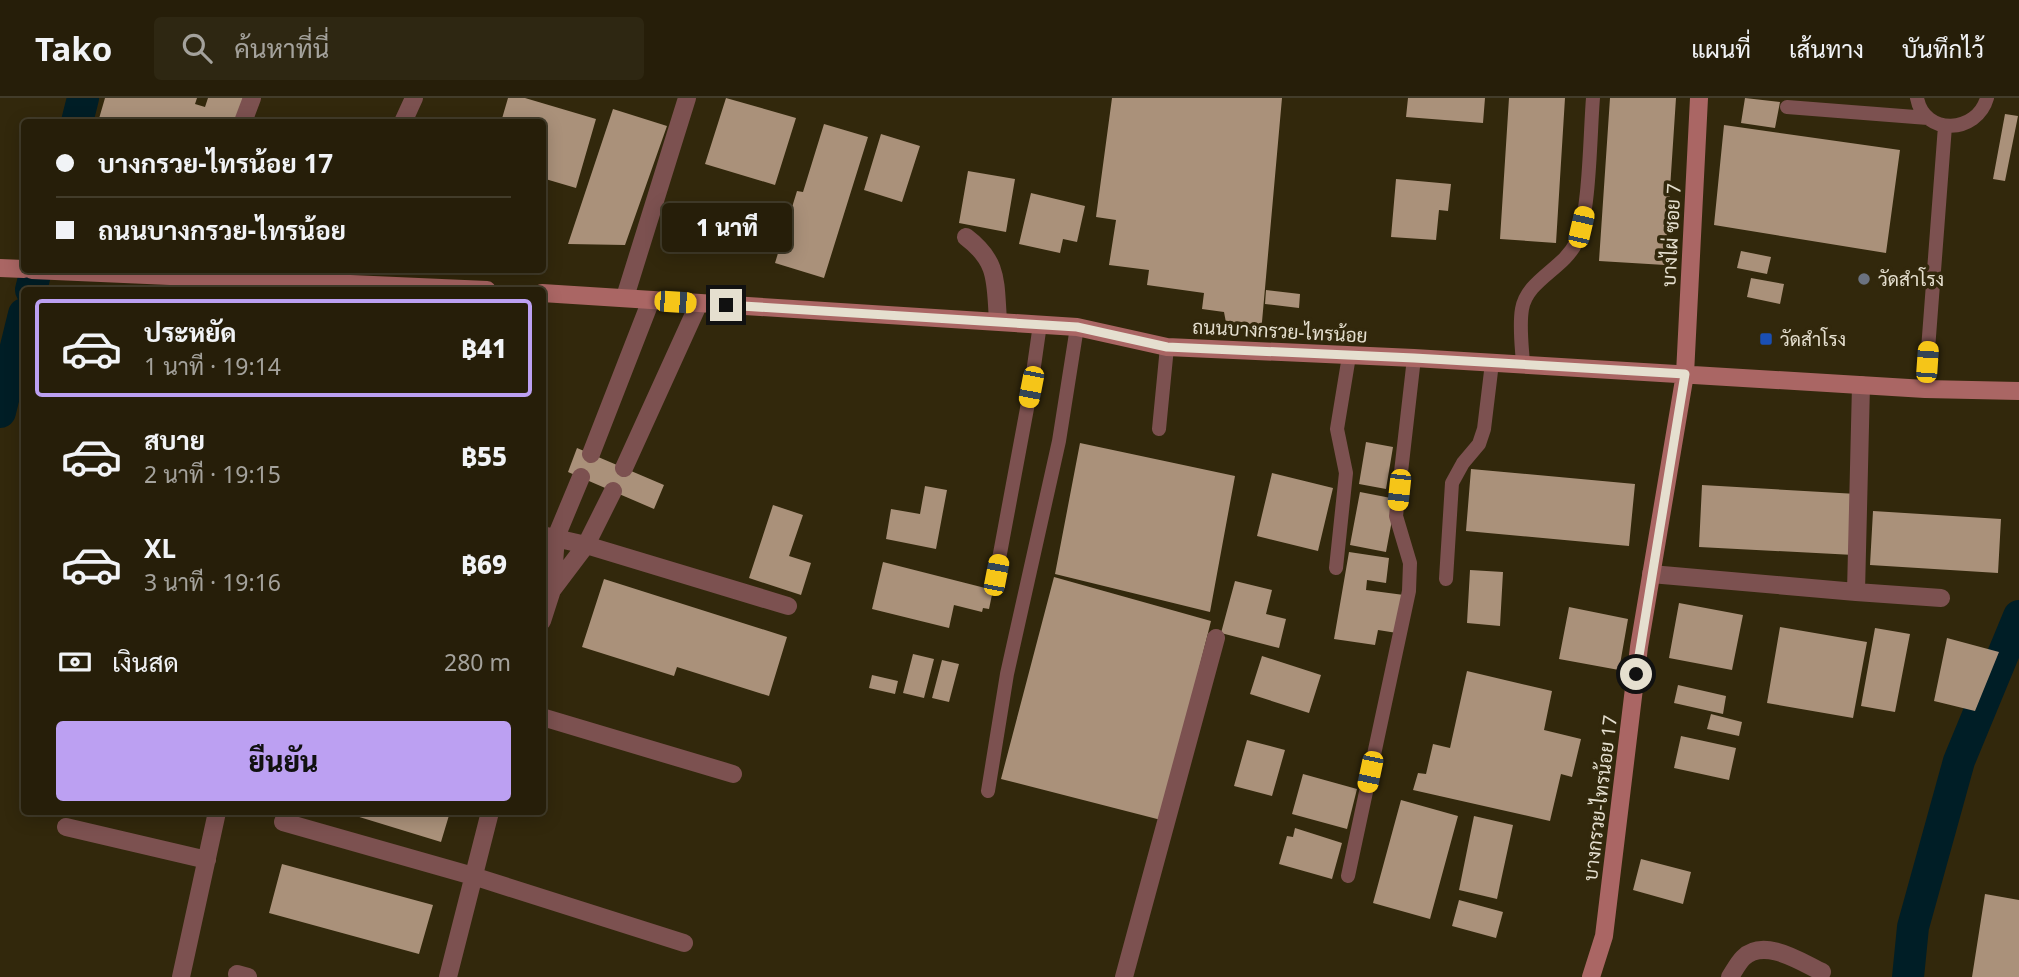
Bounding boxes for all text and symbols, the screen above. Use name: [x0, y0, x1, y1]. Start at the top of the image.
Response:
search box: [154, 17, 644, 80]
text: Tako: [35, 26, 112, 71]
icon: search: [178, 29, 216, 67]
text: ค้นหาที่นี่: [234, 30, 329, 66]
text: แผนที่: [1691, 32, 1751, 65]
text: เส้นทาง: [1789, 32, 1864, 65]
text: บันทึกไว้: [1902, 32, 1984, 65]
text: บางกรวย-ไทรน้อย 17: [98, 145, 333, 181]
street label: บางไผ่ ซอย 7: [1655, 182, 1687, 288]
callout: 1 นาที: [661, 204, 791, 252]
car: [1567, 204, 1596, 250]
text: 1 นาที: [696, 211, 758, 243]
text: ถนนบางกรวย-ไทรน้อย: [98, 212, 346, 248]
place label: วัดสําโรง: [1878, 266, 1944, 292]
marker: วัดสําโรง: [1856, 271, 1872, 287]
route end: [710, 289, 742, 321]
car: [654, 290, 697, 314]
street label: ถนนบางกรวย-ไทรน้อย: [1192, 313, 1368, 349]
text: ประหยัด: [144, 314, 237, 350]
icon: car: [60, 317, 123, 380]
place label: วัดสำโรง: [1780, 326, 1846, 352]
text: ฿41: [461, 330, 507, 366]
marker: วัดสำโรง: [1758, 331, 1774, 347]
car: [1916, 340, 1939, 384]
text: 1 นาที · 19:14: [144, 350, 281, 382]
car: [1017, 364, 1046, 410]
text: สบาย: [144, 422, 205, 458]
icon: car: [60, 425, 123, 488]
text: ฿55: [461, 438, 507, 474]
text: 2 นาที · 19:15: [144, 458, 281, 490]
car: [1387, 468, 1412, 512]
text: XL: [144, 530, 176, 566]
icon: car: [60, 533, 123, 596]
text: ฿69: [461, 546, 507, 582]
car: [982, 552, 1011, 598]
text: 3 นาที · 19:16: [144, 566, 281, 598]
icon: cash: [56, 643, 94, 681]
text: เงินสด: [112, 644, 179, 680]
text: 280 m: [444, 646, 511, 678]
route start: [1620, 658, 1652, 690]
street label: บางกรวย-ไทรน้อย 17: [1577, 714, 1623, 882]
button: ยืนยัน: [56, 721, 511, 801]
car: [1356, 749, 1385, 795]

